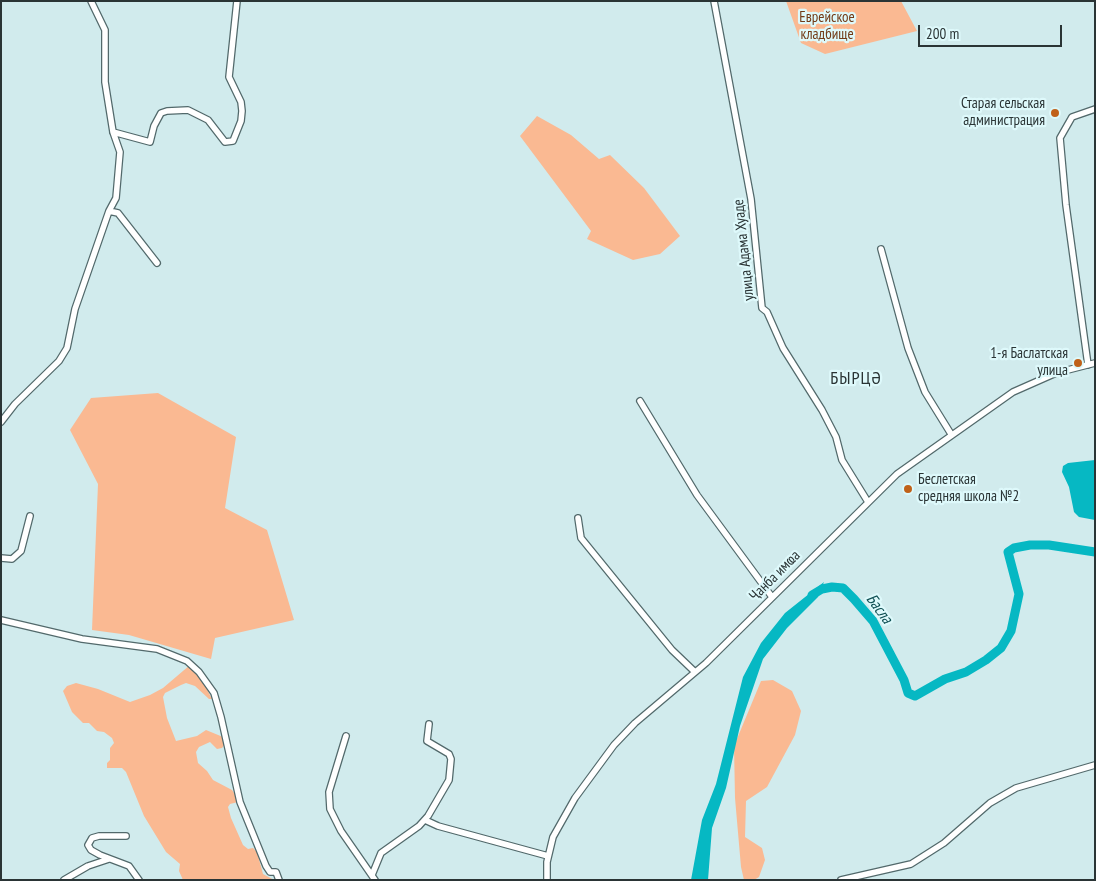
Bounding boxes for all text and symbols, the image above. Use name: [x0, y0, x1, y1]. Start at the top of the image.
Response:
park label: Еврейское кладбище: [799, 9, 855, 44]
scale bar: [921, 15, 1065, 47]
text: 200 m: [926, 24, 959, 43]
place label: Старая сельская администрация: [961, 95, 1045, 130]
marker: Старая сельская администрация: [1049, 107, 1061, 119]
street label: улица Адама Хуаде: [730, 198, 758, 302]
place label: 1-я Баслатская улица: [990, 345, 1068, 380]
marker: 1-я Баслатская улица: [1072, 357, 1084, 369]
district label: БЫРЦӘ: [830, 368, 882, 390]
place label: Беслетская средняя школа №2: [918, 471, 1019, 506]
marker: Беслетская средняя школа №2: [902, 483, 914, 495]
street label: Ҷанба имҩа: [746, 547, 804, 605]
water label: Басла: [862, 590, 896, 628]

